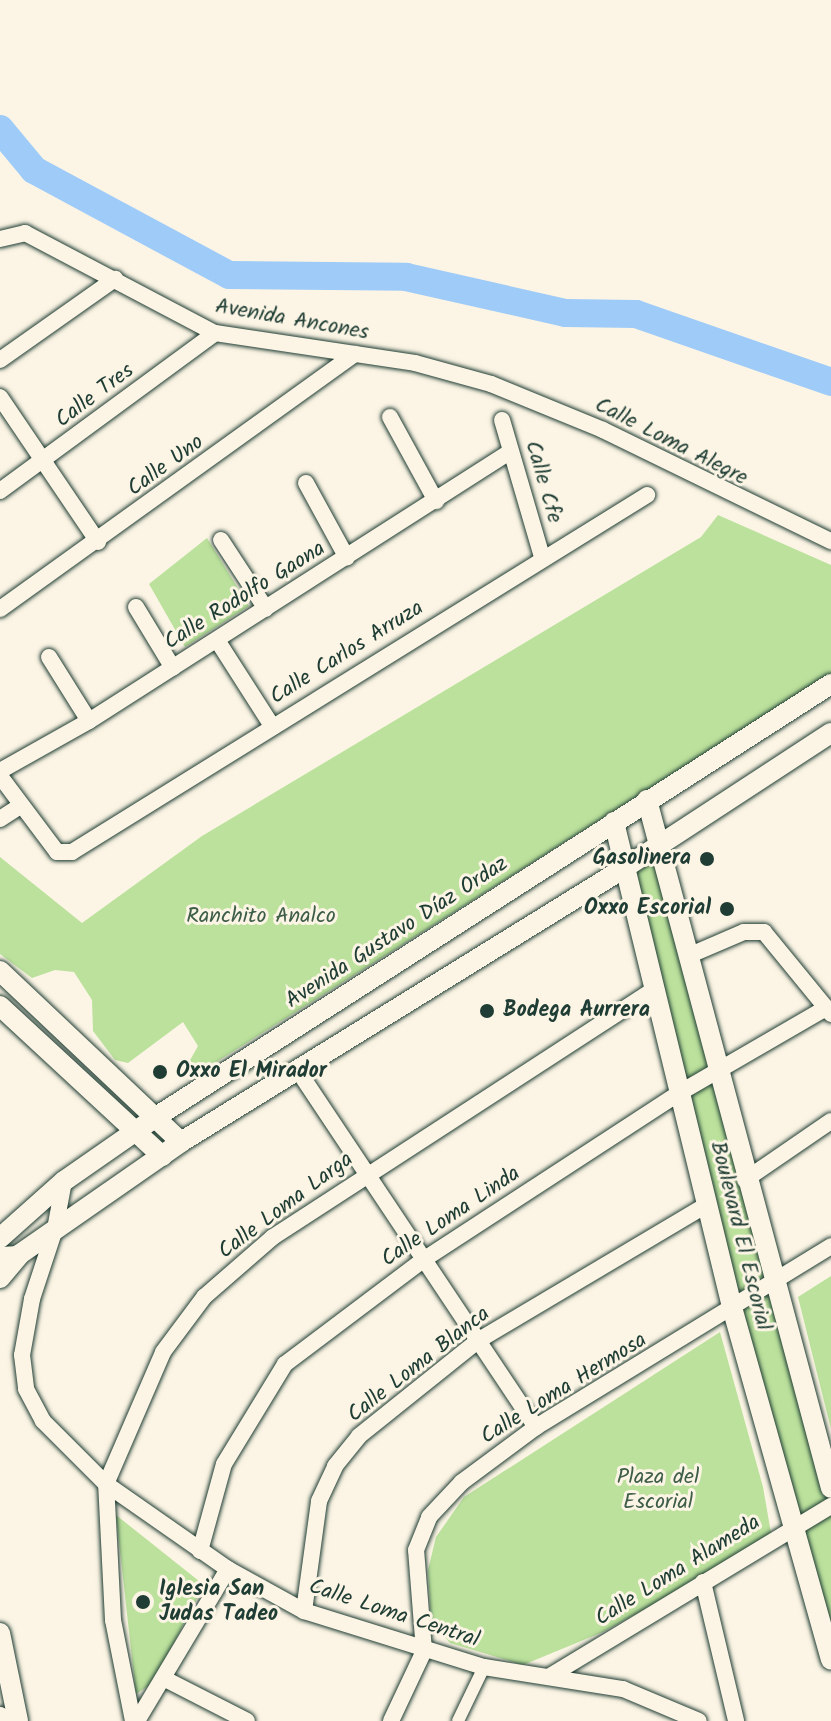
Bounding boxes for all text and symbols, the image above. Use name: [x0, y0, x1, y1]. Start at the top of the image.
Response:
street label: Avenida Ancones: [213, 293, 371, 347]
street label: Calle Tres: [51, 358, 139, 434]
street label: Calle Loma Alegre: [590, 392, 752, 492]
street label: Calle Uno: [123, 430, 209, 502]
street label: Calle Cfe: [519, 438, 567, 526]
street label: Calle Rodolfo Gaona: [160, 536, 330, 656]
street label: Calle Carlos Arruza: [265, 595, 429, 711]
place label: Gasolinera: [593, 846, 691, 872]
marker: Gasolinera: [698, 850, 716, 868]
street label: Avenida Gustavo Díaz Ordaz: [281, 851, 513, 1015]
place label: Oxxo Escorial: [584, 896, 711, 922]
marker: Oxxo Escorial: [718, 900, 736, 918]
park label: Ranchito Analco: [186, 904, 336, 930]
place label: Bodega Aurrera: [503, 998, 650, 1024]
marker: Bodega Aurrera: [478, 1002, 496, 1020]
place label: Oxxo El Mirador: [176, 1059, 327, 1085]
marker: Oxxo El Mirador: [151, 1063, 169, 1081]
street label: Boulevard El Escorial: [704, 1139, 776, 1333]
street label: Calle Loma Larga: [213, 1147, 359, 1265]
street label: Calle Loma Linda: [377, 1161, 525, 1273]
street label: Calle Loma Blanca: [343, 1301, 495, 1429]
street label: Calle Loma Hermosa: [476, 1327, 652, 1451]
park label: Plaza del Escorial: [617, 1464, 699, 1516]
street label: Calle Loma Alameda: [591, 1510, 765, 1632]
street label: Calle Loma Central: [305, 1574, 483, 1654]
place label: Iglesia San Judas Tadeo: [159, 1576, 278, 1628]
marker: Iglesia San Judas Tadeo: [134, 1593, 152, 1611]

